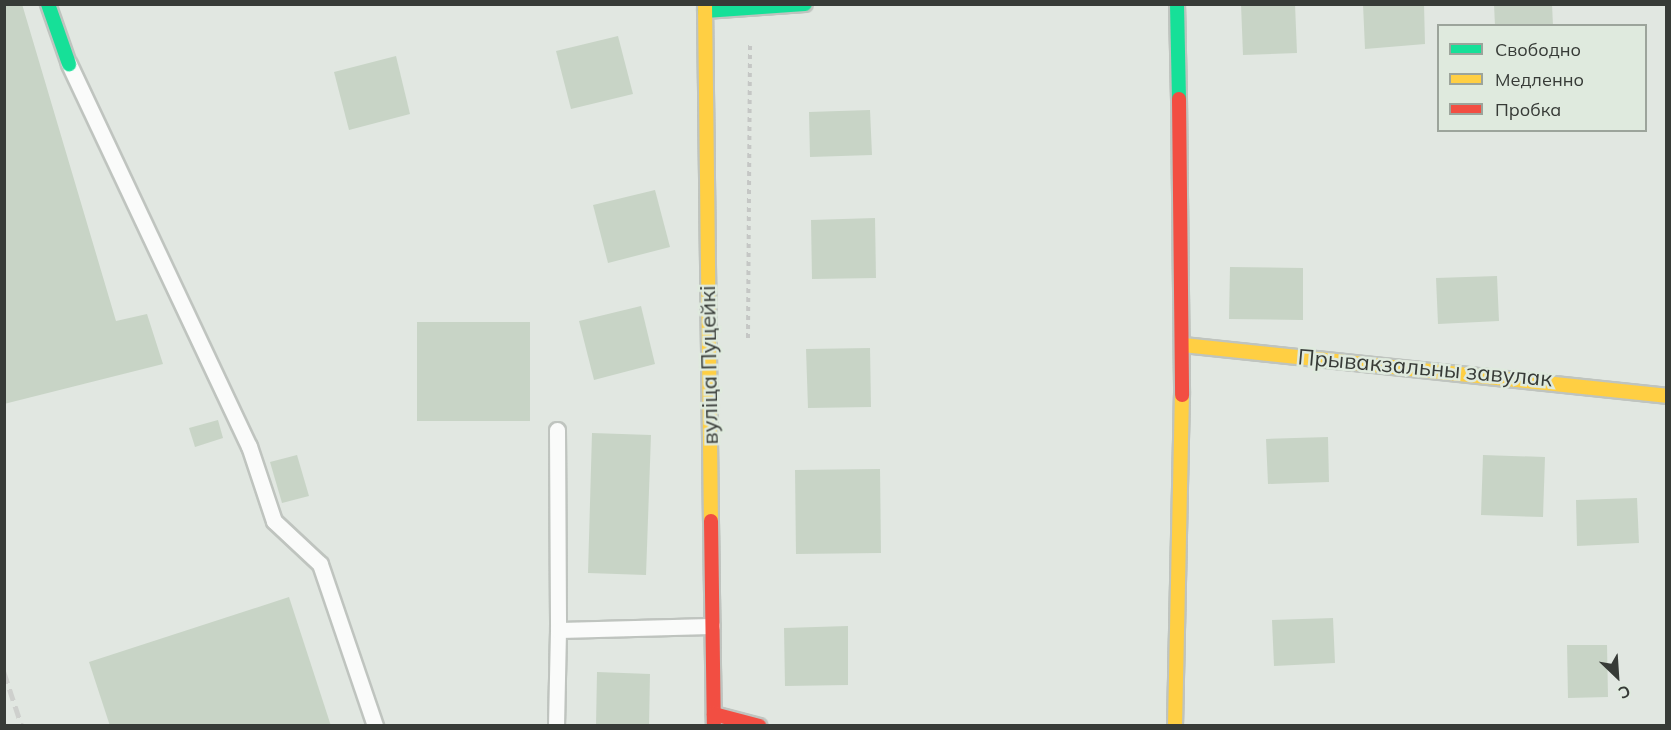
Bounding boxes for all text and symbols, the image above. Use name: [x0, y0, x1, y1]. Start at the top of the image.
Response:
legend: [1437, 24, 1647, 132]
text: Свободно: [1495, 38, 1581, 61]
text: Медленно: [1495, 68, 1584, 91]
text: Пробка: [1495, 98, 1561, 121]
street label: вуліца Пуцейкі: [694, 285, 724, 445]
street label: Прывакзальны завулак: [1297, 344, 1553, 392]
north arrow: [1587, 646, 1647, 706]
text: С: [1615, 681, 1634, 704]

